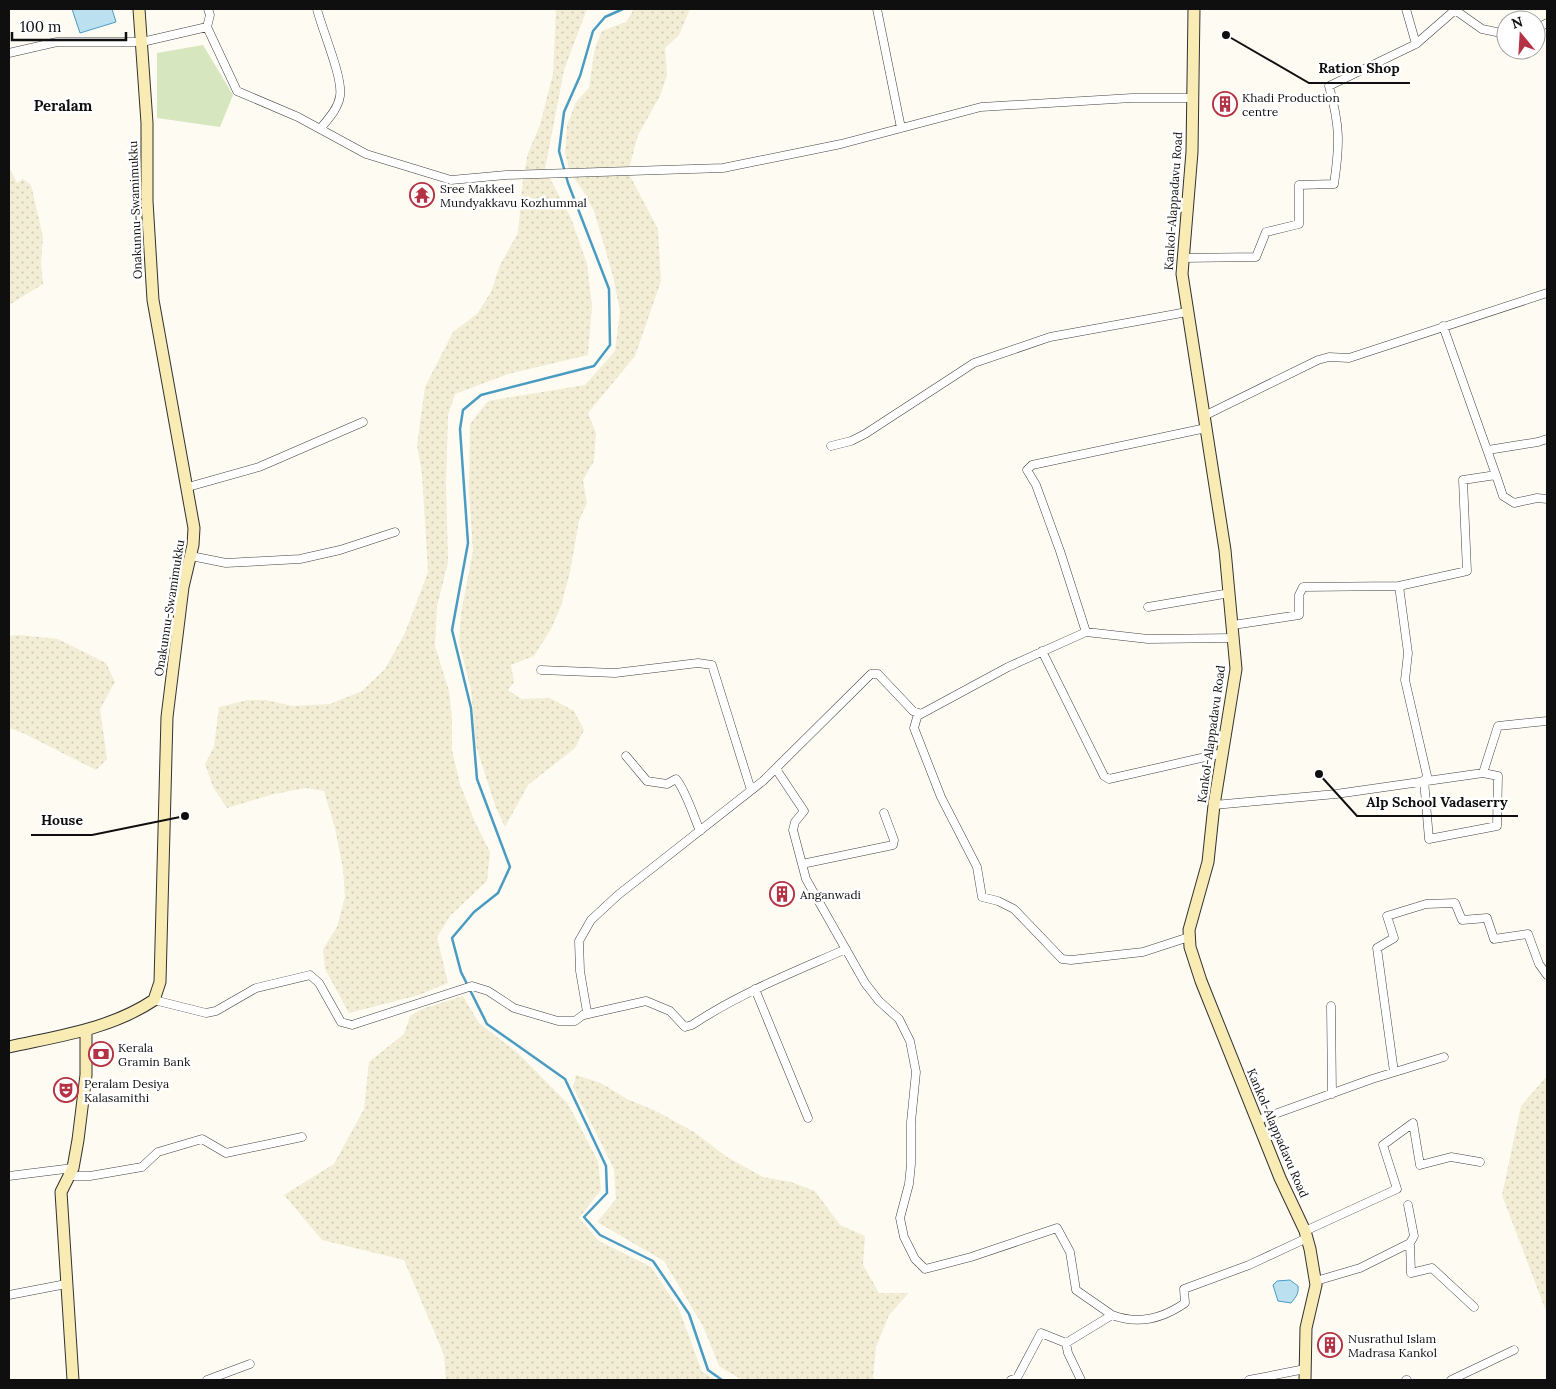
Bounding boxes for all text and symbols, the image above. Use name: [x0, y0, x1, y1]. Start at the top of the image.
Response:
scale bar: [12, 10, 126, 42]
north arrow: [1496, 10, 1546, 60]
text: N: [1509, 12, 1525, 33]
text: 100 m: [20, 17, 61, 36]
callout: Ration Shop: [1309, 54, 1410, 83]
text: Ration Shop: [1318, 59, 1400, 77]
place label: Khadi Production centre: [1242, 90, 1340, 119]
building icon: Khadi Production centre: [1212, 91, 1238, 117]
district label: Peralam: [34, 96, 93, 115]
street label: Kankol-Alappadavu Road: [1161, 131, 1185, 271]
street label: Onakunnu-Swamimukku: [125, 141, 145, 279]
place label: Sree Makkeel Mundyakkavu Kozhummal: [440, 181, 587, 210]
temple icon: Sree Makkeel Mundyakkavu Kozhummal: [409, 182, 435, 208]
street label: Onakunnu-Swamimukku: [151, 538, 187, 678]
street label: Kankol-Alappadavu Road: [1194, 664, 1228, 804]
callout: Alp School Vadaserry: [1357, 787, 1518, 816]
text: Alp School Vadaserry: [1366, 793, 1508, 811]
callout: House: [31, 806, 92, 835]
text: House: [41, 811, 83, 829]
building icon: Anganwadi: [769, 881, 795, 907]
place label: Anganwadi: [799, 887, 861, 902]
place label: Kerala Gramin Bank: [118, 1040, 191, 1069]
bank icon: Kerala Gramin Bank: [88, 1041, 114, 1067]
street label: Kankol-Alappadavu Road: [1244, 1066, 1312, 1200]
place label: Peralam Desiya Kalasamithi: [84, 1076, 169, 1105]
theatre icon: Peralam Desiya Kalasamithi: [53, 1077, 79, 1103]
place label: Nusrathul Islam Madrasa Kankol: [1348, 1331, 1437, 1360]
building icon: Nusrathul Islam Madrasa Kankol: [1317, 1332, 1343, 1358]

